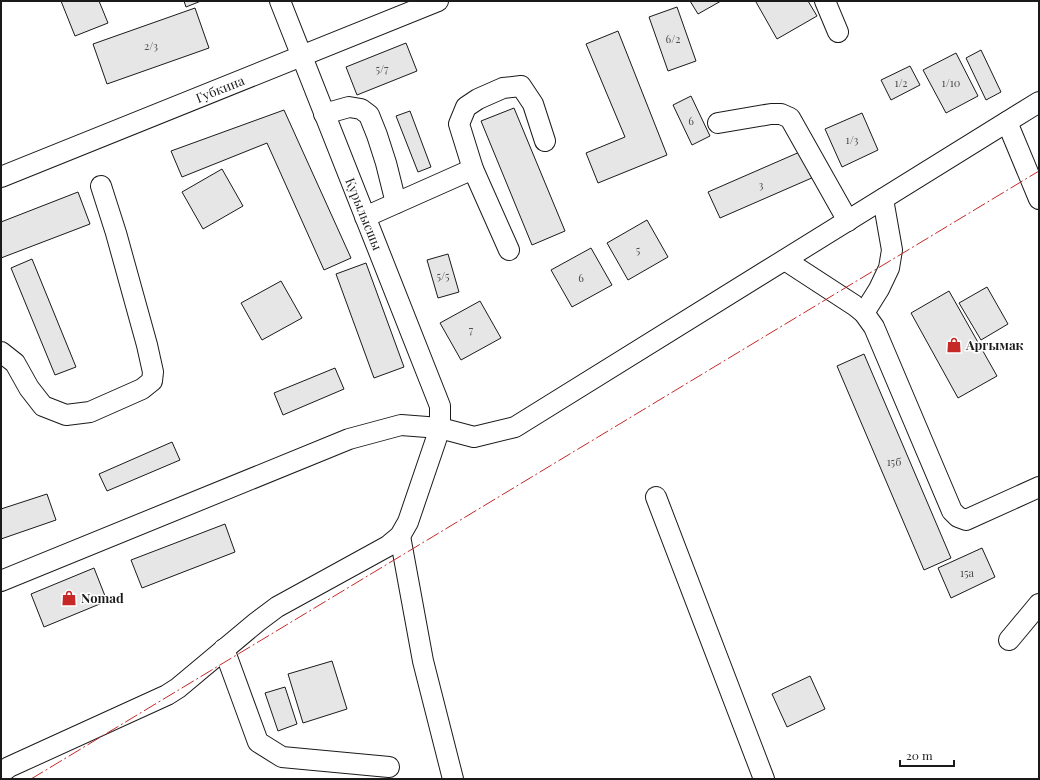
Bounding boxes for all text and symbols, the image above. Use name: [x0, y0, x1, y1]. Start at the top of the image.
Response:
house number: 6/2: [666, 31, 680, 46]
house number: 2/3: [144, 38, 158, 53]
house number: 5/7: [375, 61, 389, 76]
street label: Губкина: [193, 71, 247, 106]
house number: 1/2: [894, 75, 908, 90]
house number: 1/10: [942, 75, 961, 90]
house number: 6: [688, 113, 694, 128]
house number: 1/3: [846, 132, 858, 147]
street label: Курылысшы: [342, 175, 387, 253]
house number: 3: [759, 177, 764, 192]
house number: 5: [636, 242, 641, 257]
house number: 5/5: [436, 268, 450, 283]
house number: 6: [578, 270, 584, 285]
house number: 7: [469, 322, 474, 337]
shop icon: Аргымак: [945, 336, 963, 354]
place label: Аргымак: [965, 336, 1024, 353]
house number: 15б: [887, 454, 901, 469]
house number: 15а: [960, 565, 975, 580]
shop icon: Nomad: [60, 589, 78, 607]
place label: Nomad: [81, 589, 124, 606]
scale bar: [900, 742, 954, 768]
text: 20 m: [906, 747, 933, 763]

